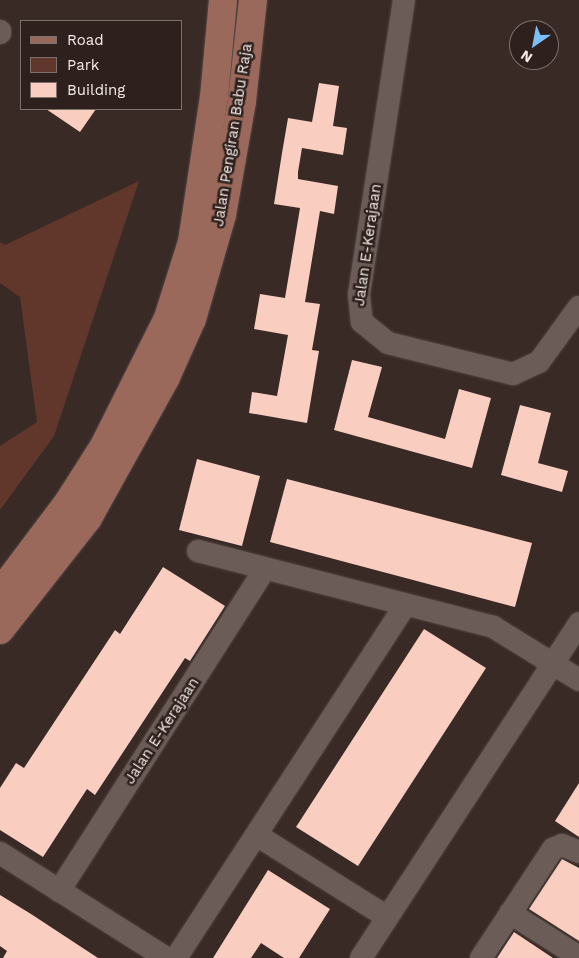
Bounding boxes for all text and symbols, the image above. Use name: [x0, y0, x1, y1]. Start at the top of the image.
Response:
legend: [20, 20, 182, 110]
north arrow: [509, 20, 559, 70]
text: Road: [67, 31, 104, 49]
street label: Jalan Pengiran Babu Raja: [210, 42, 256, 228]
text: N: [518, 47, 535, 66]
text: Park: [67, 56, 99, 74]
text: Building: [67, 81, 125, 99]
street label: Jalan E-Kerajaan: [351, 183, 385, 307]
street label: Jalan E-Kerajaan: [121, 674, 203, 788]

